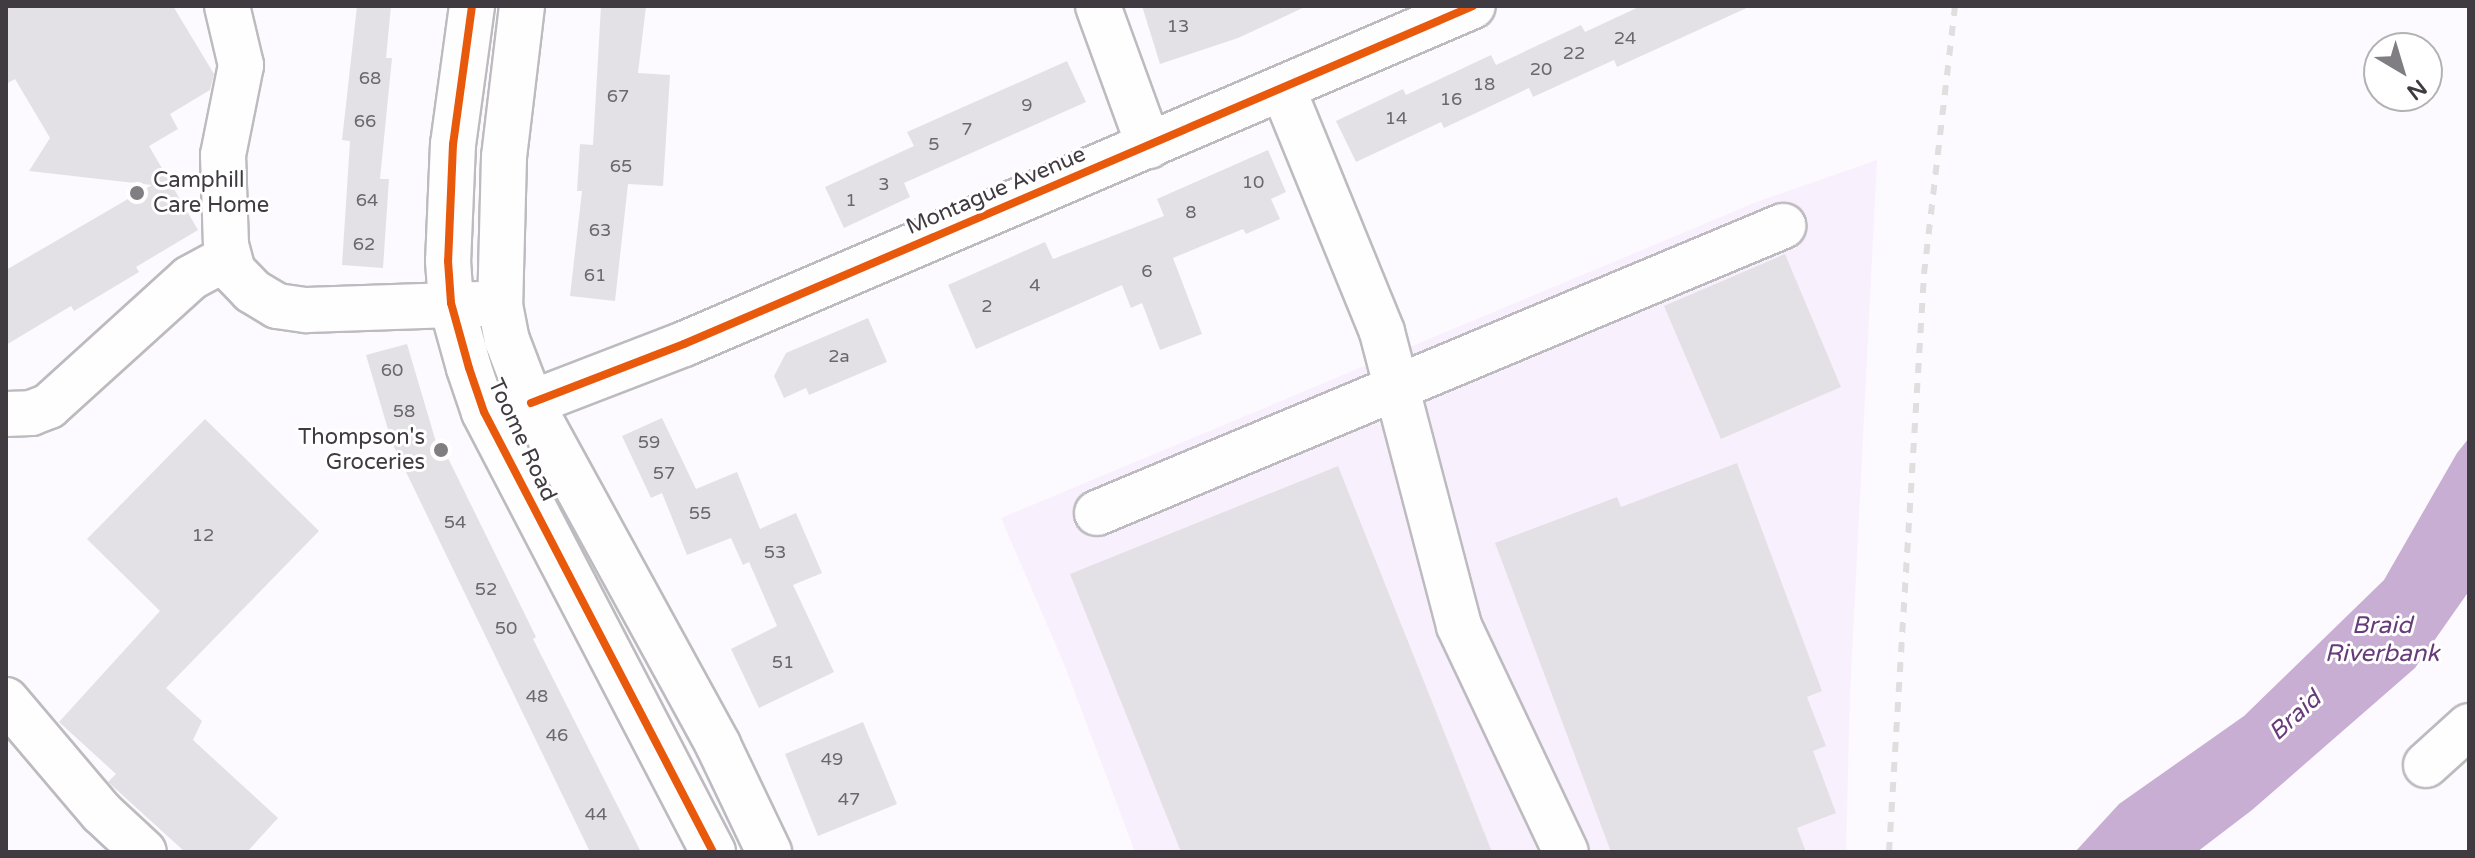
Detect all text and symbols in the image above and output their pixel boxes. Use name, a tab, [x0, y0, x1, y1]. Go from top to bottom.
house number: 13	[1167, 15, 1189, 37]
house number: 24	[1614, 27, 1636, 49]
north arrow	[2363, 32, 2443, 112]
house number: 22	[1563, 42, 1585, 64]
house number: 20	[1530, 58, 1552, 80]
house number: 68	[359, 67, 381, 89]
house number: 18	[1473, 73, 1495, 95]
text: N	[2402, 74, 2432, 105]
house number: 67	[607, 85, 629, 107]
house number: 16	[1440, 88, 1462, 110]
house number: 9	[1021, 94, 1033, 116]
house number: 14	[1385, 107, 1407, 129]
house number: 66	[354, 110, 376, 132]
house number: 7	[961, 118, 973, 140]
house number: 5	[928, 133, 940, 155]
street label: Montague Avenue	[902, 141, 1090, 241]
house number: 65	[610, 155, 632, 177]
place label: Camphill Care Home	[153, 167, 269, 218]
house number: 10	[1242, 171, 1264, 193]
house number: 3	[878, 173, 890, 195]
marker: Camphill Care Home	[128, 184, 146, 202]
house number: 64	[356, 189, 378, 211]
house number: 1	[845, 189, 857, 211]
house number: 8	[1185, 201, 1197, 223]
house number: 63	[589, 219, 611, 241]
house number: 62	[353, 233, 375, 255]
house number: 6	[1141, 260, 1153, 282]
house number: 61	[584, 264, 606, 286]
house number: 4	[1029, 274, 1041, 296]
house number: 2	[981, 295, 993, 317]
house number: 2a	[828, 345, 850, 367]
house number: 60	[381, 359, 403, 381]
street label: Toome Road	[482, 374, 562, 506]
house number: 58	[393, 400, 415, 422]
place label: Thompson's Groceries	[298, 424, 425, 476]
house number: 59	[638, 431, 660, 453]
marker: Thompson's Groceries	[432, 441, 450, 459]
house number: 57	[653, 462, 675, 484]
house number: 55	[689, 502, 711, 524]
house number: 54	[444, 511, 466, 533]
house number: 12	[192, 524, 214, 546]
house number: 53	[764, 541, 786, 563]
house number: 52	[475, 578, 497, 600]
water label: Braid Riverbank	[2325, 612, 2439, 668]
house number: 50	[495, 617, 517, 639]
house number: 51	[772, 651, 794, 673]
house number: 48	[526, 685, 548, 707]
water label: Braid	[2263, 685, 2327, 747]
house number: 46	[546, 724, 568, 746]
house number: 49	[821, 748, 843, 770]
house number: 47	[838, 788, 860, 810]
house number: 44	[585, 803, 607, 825]

